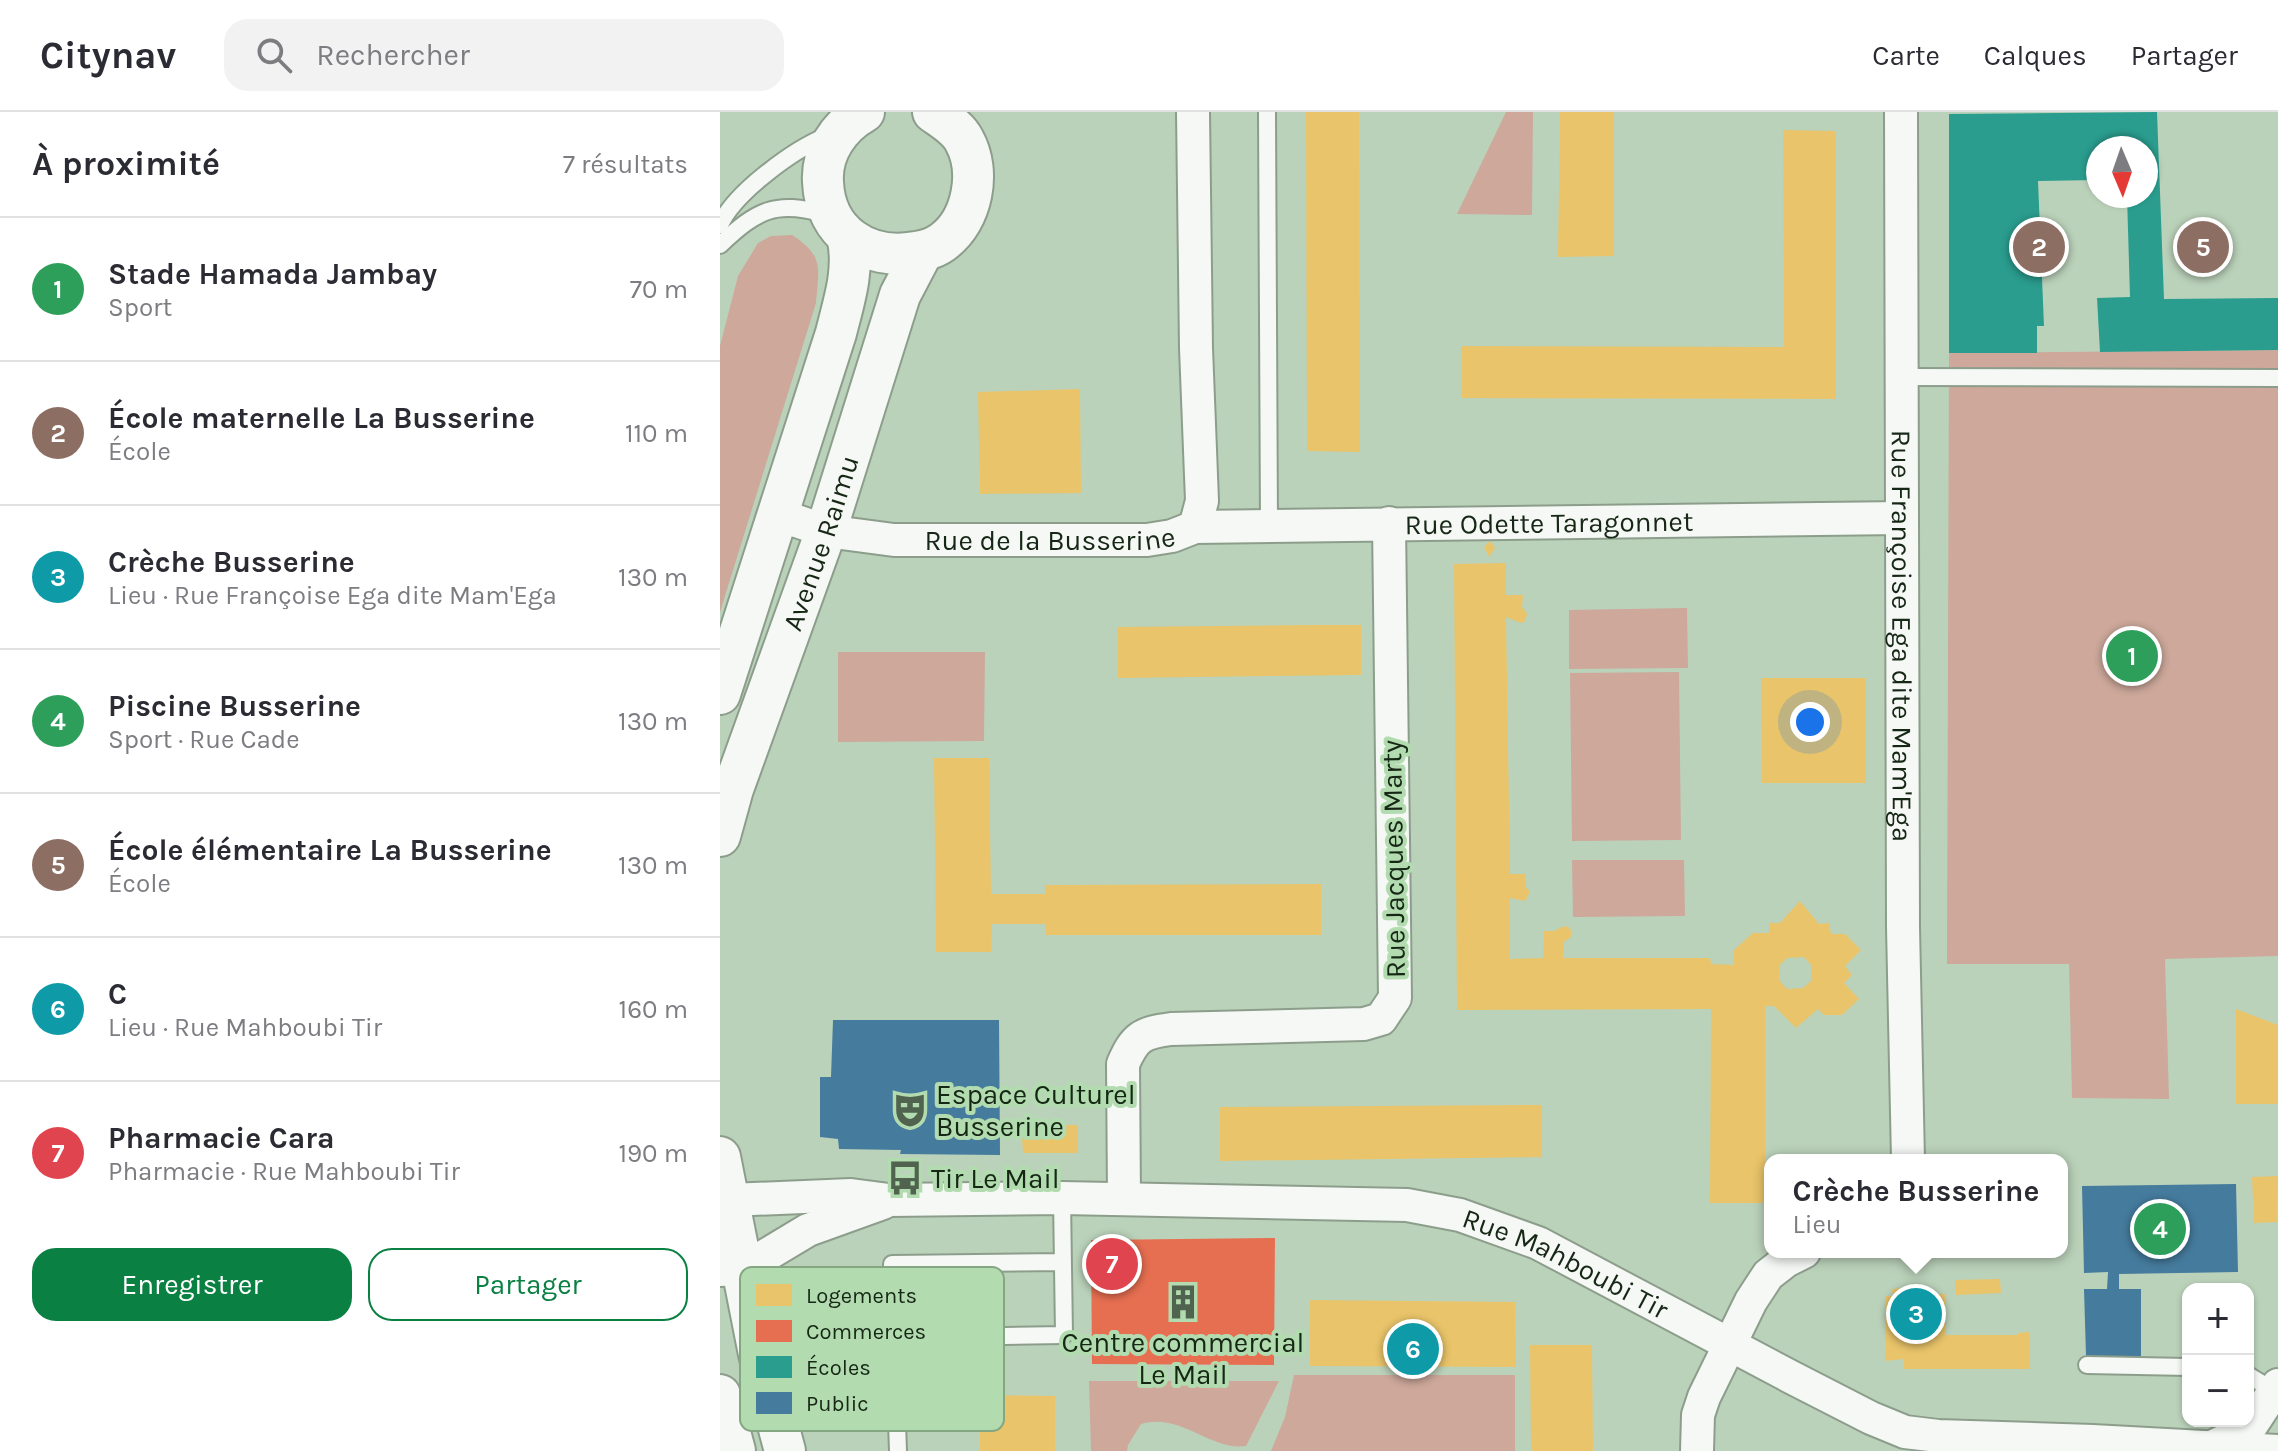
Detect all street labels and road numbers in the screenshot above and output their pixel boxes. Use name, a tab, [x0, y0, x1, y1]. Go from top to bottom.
street label: Rue Françoise Ega dite Mam'Ega	[1885, 430, 1919, 842]
street label: Avenue Raimu	[776, 451, 866, 635]
street label: Rue Odette Taragonnet	[1404, 505, 1694, 541]
street label: Rue de la Busserine	[924, 520, 1177, 557]
street label: Rue Jacques Marty	[1375, 740, 1412, 978]
street label: Rue Mahboubi Tir	[1458, 1201, 1675, 1326]

